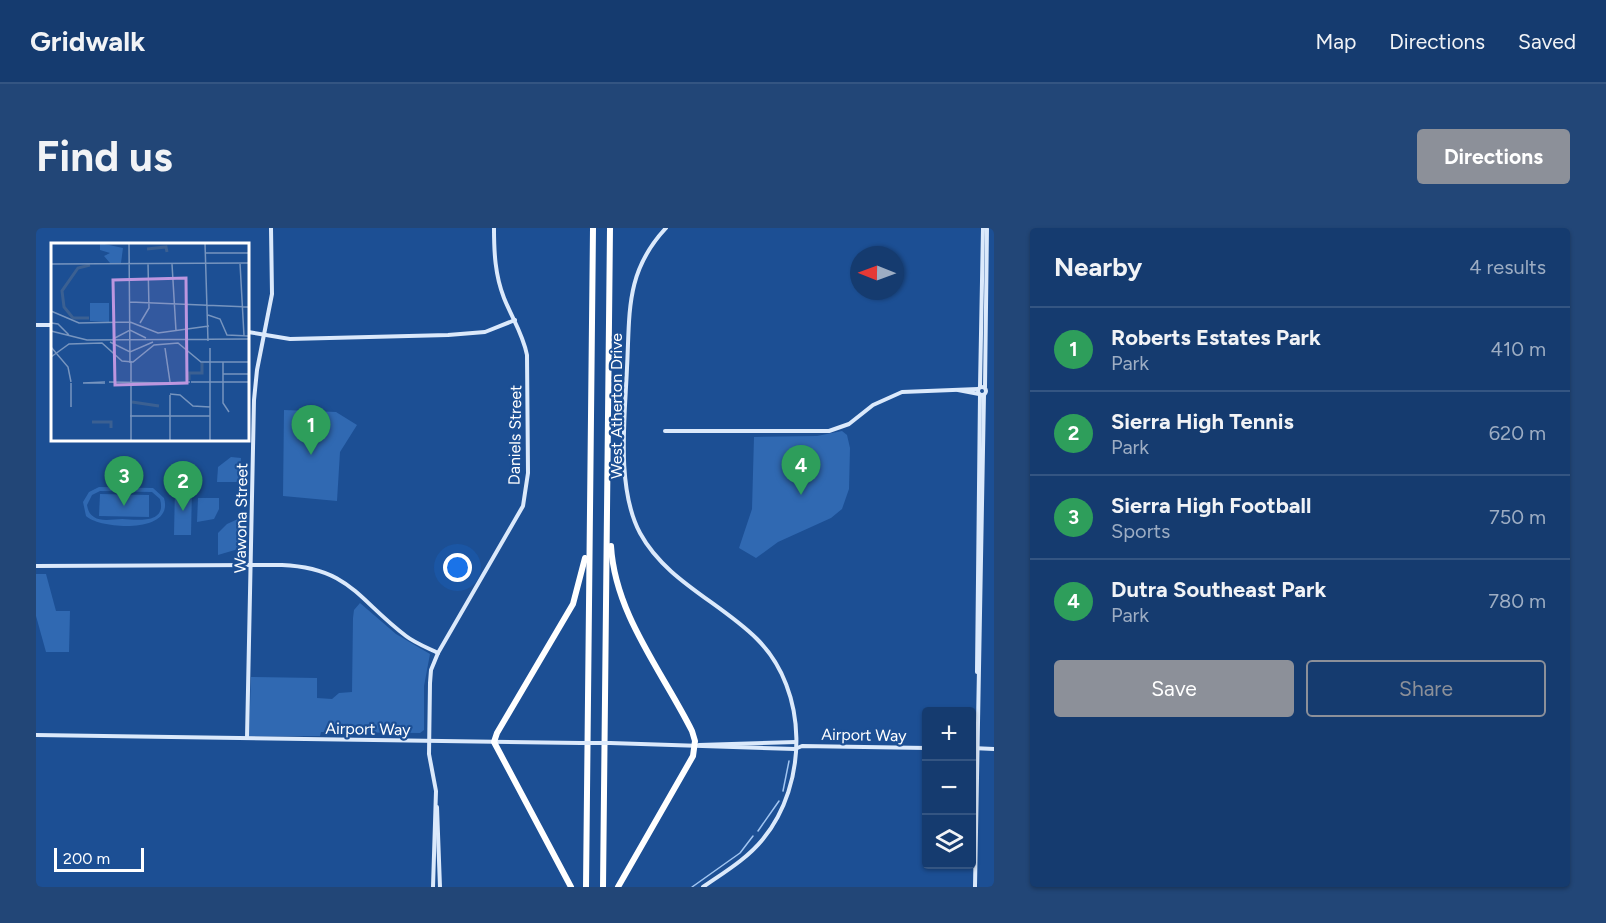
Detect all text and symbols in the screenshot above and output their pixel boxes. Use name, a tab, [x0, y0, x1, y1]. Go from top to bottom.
text: Gridwalk	[30, 24, 145, 58]
text: Map	[1315, 29, 1356, 54]
text: Directions	[1389, 29, 1485, 54]
text: Saved	[1518, 29, 1576, 54]
button: Directions	[1417, 129, 1570, 184]
text: Find us	[36, 131, 173, 182]
inset map	[51, 243, 249, 441]
north arrow	[850, 246, 904, 300]
text: Nearby	[1054, 251, 1142, 283]
text: 4 results	[1469, 255, 1546, 279]
text: Roberts Estates Park	[1111, 324, 1321, 351]
street label: West Atherton Drive	[607, 333, 626, 479]
text: 1	[1069, 337, 1078, 361]
text: 410 m	[1491, 337, 1546, 361]
text: Park	[1111, 351, 1149, 375]
street label: Daniels Street	[505, 385, 525, 485]
pin: 1	[292, 406, 330, 455]
text: Sierra High Tennis	[1111, 408, 1294, 435]
text: 2	[1068, 421, 1079, 445]
text: 620 m	[1489, 421, 1546, 445]
text: Park	[1111, 435, 1149, 459]
pin: 4	[782, 446, 820, 495]
pin: 3	[104, 456, 143, 506]
pin: 2	[164, 462, 202, 511]
street label: Wawona Street	[231, 463, 251, 573]
text: Sierra High Football	[1111, 492, 1311, 519]
text: 3	[1068, 505, 1079, 529]
text: 750 m	[1489, 505, 1546, 529]
text: Sports	[1111, 519, 1170, 543]
your location	[443, 553, 472, 582]
text: Dutra Southeast Park	[1111, 576, 1326, 603]
text: 4	[1067, 589, 1080, 613]
text: 780 m	[1488, 589, 1546, 613]
text: Park	[1111, 603, 1149, 627]
button: Save	[1054, 660, 1294, 717]
button: Share	[1306, 660, 1546, 717]
map controls	[922, 707, 976, 869]
button: +	[922, 707, 976, 761]
street label: Airport Way	[325, 719, 411, 739]
street label: Airport Way	[821, 725, 907, 745]
button: −	[922, 761, 976, 815]
button: layers	[922, 815, 976, 869]
scale bar	[54, 845, 144, 872]
text: 200 m	[63, 849, 110, 868]

